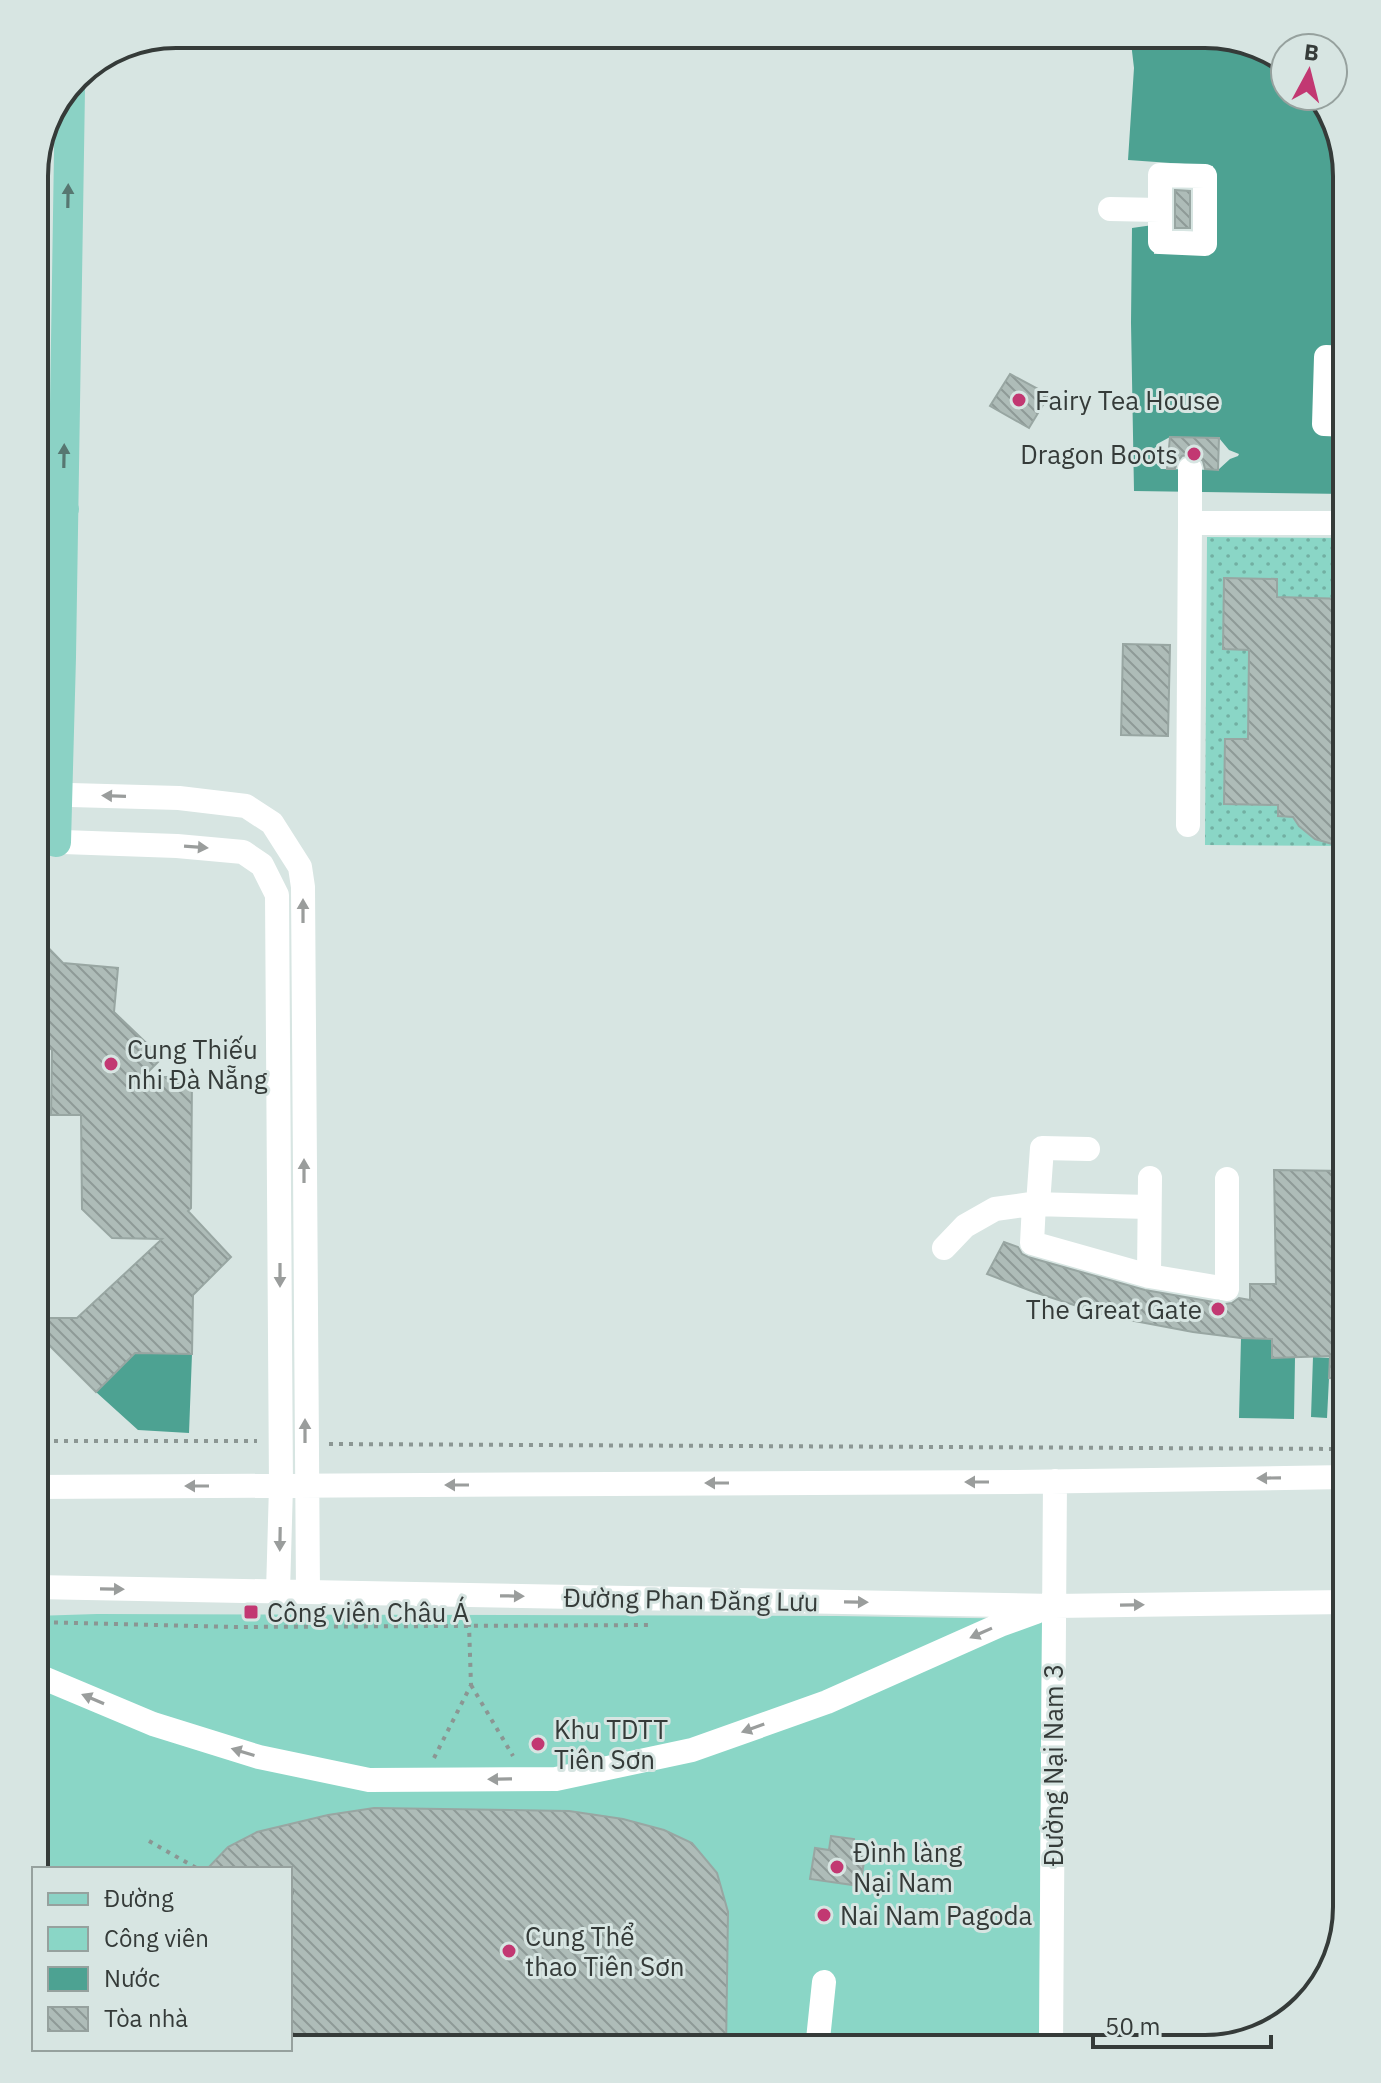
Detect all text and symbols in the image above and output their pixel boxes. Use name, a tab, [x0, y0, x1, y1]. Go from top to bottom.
north arrow	[1269, 32, 1349, 112]
text: B	[1302, 36, 1321, 67]
one-way arrow	[62, 183, 74, 208]
place label: Fairy Tea House	[1035, 383, 1220, 417]
marker: Fairy Tea House	[1010, 391, 1028, 409]
place label: Dragon Boots	[1020, 437, 1178, 471]
one-way arrow	[58, 443, 71, 468]
marker: Dragon Boots	[1185, 445, 1203, 463]
one-way arrow	[101, 790, 126, 803]
one-way arrow	[184, 841, 209, 854]
one-way arrow	[297, 898, 309, 923]
place label: Cung Thiếu nhi Đà Nẵng	[127, 1032, 268, 1096]
marker: Cung Thiếu nhi Đà Nẵng	[102, 1055, 120, 1073]
one-way arrow	[298, 1158, 310, 1183]
one-way arrow	[274, 1263, 286, 1288]
place label: The Great Gate	[1026, 1292, 1202, 1326]
marker: The Great Gate	[1209, 1300, 1227, 1318]
one-way arrow	[299, 1418, 311, 1443]
one-way arrow	[1256, 1472, 1281, 1485]
one-way arrow	[964, 1476, 989, 1488]
one-way arrow	[704, 1477, 729, 1490]
one-way arrow	[444, 1479, 469, 1491]
one-way arrow	[184, 1480, 209, 1492]
one-way arrow	[273, 1527, 286, 1552]
street label: Đường Phan Đăng Lưu	[563, 1580, 819, 1618]
one-way arrow	[100, 1582, 125, 1595]
one-way arrow	[500, 1590, 525, 1602]
place label: Công viên Châu Á	[267, 1595, 470, 1629]
one-way arrow	[844, 1596, 869, 1609]
one-way arrow	[1120, 1599, 1145, 1611]
marker: Công viên Châu Á	[242, 1603, 260, 1621]
one-way arrow	[969, 1626, 992, 1640]
street label: Đường Nại Nam 3	[1036, 1663, 1070, 1867]
one-way arrow	[82, 1693, 105, 1706]
place label: Khu TDTT Tiên Sơn	[554, 1712, 668, 1776]
one-way arrow	[741, 1723, 765, 1735]
marker: Khu TDTT Tiên Sơn	[529, 1735, 547, 1753]
one-way arrow	[231, 1745, 255, 1758]
one-way arrow	[487, 1773, 512, 1785]
place label: Đình làng Nại Nam	[853, 1835, 962, 1899]
marker: Đình làng Nại Nam	[828, 1858, 846, 1876]
legend	[32, 1867, 292, 2051]
text: Đường	[104, 1882, 174, 1914]
place label: Nai Nam Pagoda	[840, 1898, 1033, 1932]
marker: Nai Nam Pagoda	[815, 1906, 833, 1924]
place label: Cung Thể thao Tiên Sơn	[525, 1919, 684, 1983]
text: Công viên	[104, 1922, 209, 1954]
marker: Cung Thể thao Tiên Sơn	[500, 1942, 518, 1960]
text: Nước	[104, 1962, 160, 1994]
scale bar	[1093, 1999, 1271, 2049]
text: Tòa nhà	[104, 2002, 188, 2034]
text: 50 m	[1105, 2010, 1160, 2042]

